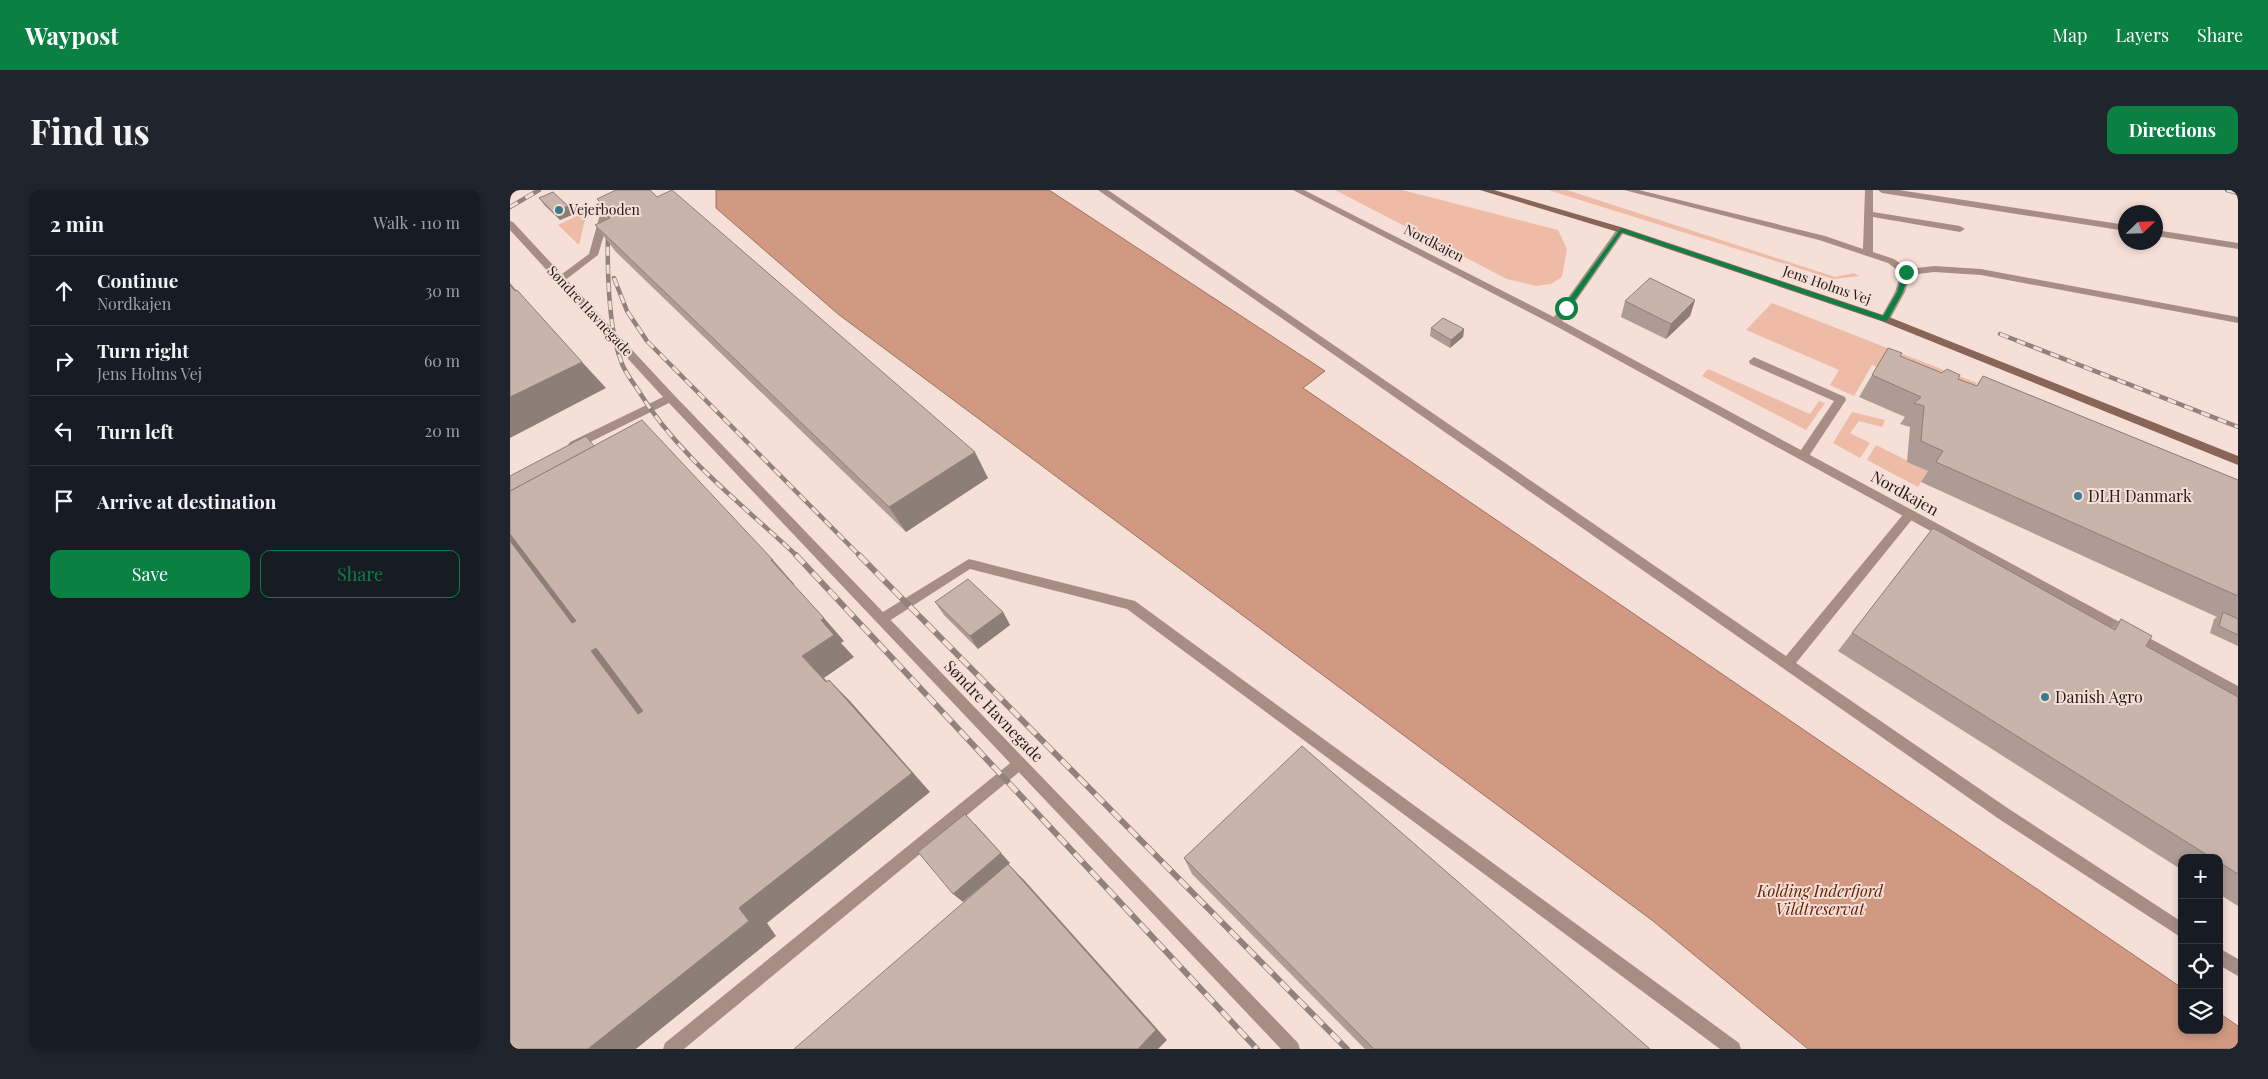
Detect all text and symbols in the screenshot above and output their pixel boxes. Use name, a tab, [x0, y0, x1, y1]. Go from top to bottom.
text: Waypost	[25, 19, 119, 51]
text: Map	[2052, 23, 2087, 47]
text: Layers	[2115, 23, 2169, 47]
text: Share	[2197, 23, 2243, 47]
button: Directions	[2107, 106, 2238, 154]
text: Find us	[30, 107, 150, 154]
place label: Vejerboden	[568, 200, 641, 219]
marker: Vejerboden	[553, 204, 565, 216]
north arrow	[2118, 205, 2163, 250]
text: 2 min	[50, 209, 104, 237]
text: Walk · 110 m	[373, 212, 460, 233]
street label: Nordkajen	[1401, 219, 1468, 266]
street label: Jens Holms Vej	[1780, 260, 1874, 308]
street label: Søndre Havnegade	[543, 261, 637, 360]
route end	[1895, 261, 1918, 284]
text: Continue	[97, 267, 178, 293]
icon: ahead	[50, 277, 78, 305]
text: 30 m	[425, 280, 460, 301]
text: Nordkajen	[97, 293, 171, 314]
route start	[1555, 297, 1578, 320]
text: Turn right	[97, 337, 189, 363]
icon: right	[50, 347, 78, 375]
text: 60 m	[424, 350, 460, 371]
text: Jens Holms Vej	[97, 363, 202, 384]
icon: left	[50, 417, 78, 445]
text: Turn left	[97, 418, 174, 444]
text: 20 m	[425, 420, 460, 441]
street label: Nordkajen	[1868, 465, 1943, 520]
place label: DLH Danmark	[2088, 485, 2192, 506]
icon: arrive	[50, 487, 78, 515]
text: Arrive at destination	[97, 488, 277, 514]
marker: DLH Danmark	[2072, 490, 2084, 502]
button: Save	[50, 550, 250, 598]
button: Share	[260, 550, 460, 598]
street label: Søndre Havnegade	[940, 655, 1049, 766]
place label: Danish Agro	[2055, 686, 2143, 707]
marker: Danish Agro	[2039, 691, 2051, 703]
map controls	[2178, 854, 2223, 1034]
button: +	[2178, 854, 2223, 899]
park label: Kolding Inderfjord Vildtreservat	[1756, 880, 1884, 919]
button: −	[2178, 899, 2223, 944]
button: locate	[2178, 944, 2223, 989]
button: layers	[2178, 989, 2223, 1034]

